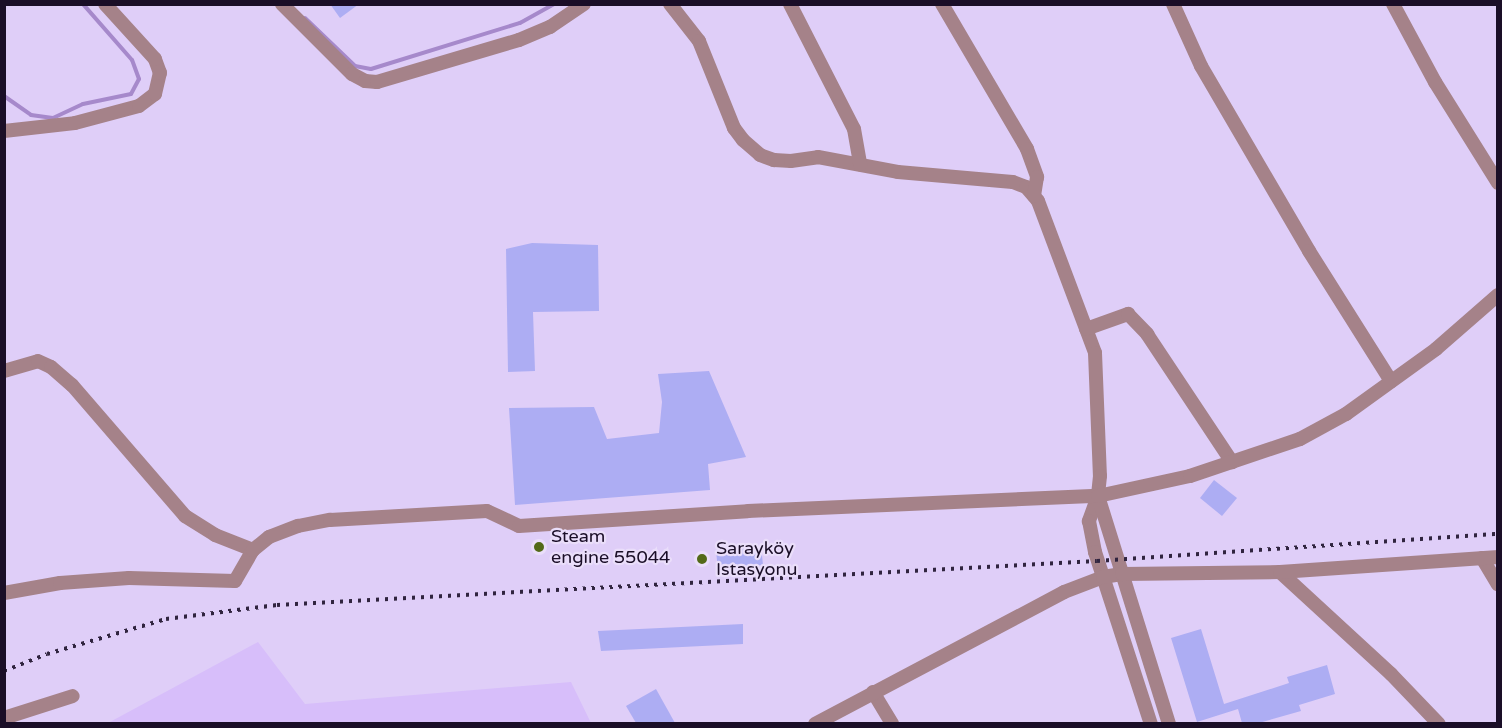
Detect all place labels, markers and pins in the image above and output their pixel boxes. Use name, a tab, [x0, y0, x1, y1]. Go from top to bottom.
place label: Steam engine 55044	[551, 526, 670, 568]
place label: Sarayköy Istasyonu	[716, 538, 797, 580]
marker: Steam engine 55044	[532, 540, 546, 554]
marker: Sarayköy Istasyonu	[693, 550, 711, 568]

